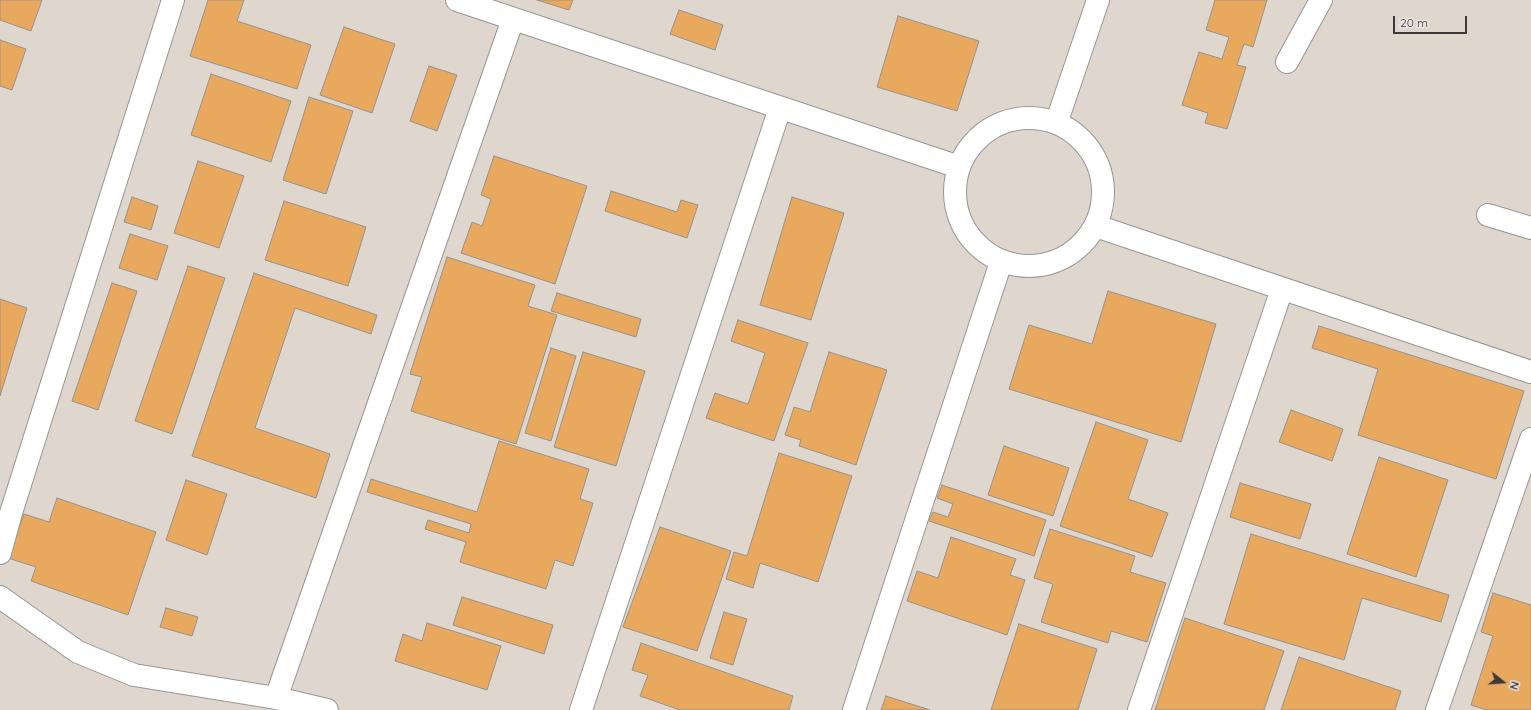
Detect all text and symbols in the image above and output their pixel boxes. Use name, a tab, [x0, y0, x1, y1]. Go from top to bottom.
scale bar	[1395, 8, 1469, 34]
text: 20 m	[1400, 15, 1428, 30]
north arrow	[1483, 662, 1523, 702]
text: N	[1507, 680, 1522, 691]

